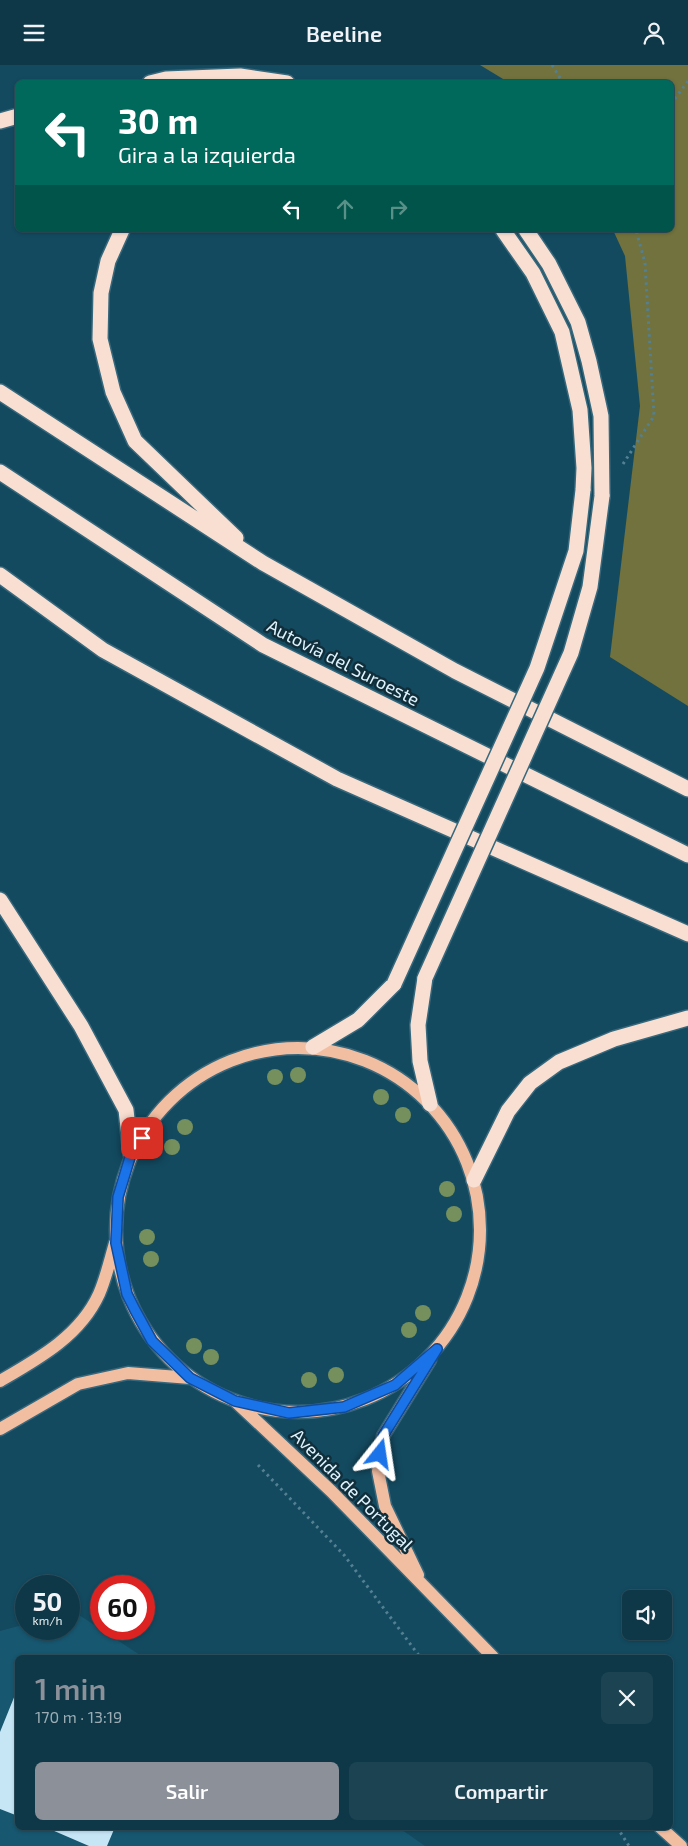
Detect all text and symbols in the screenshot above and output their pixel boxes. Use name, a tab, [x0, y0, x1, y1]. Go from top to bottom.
icon: menu	[20, 19, 48, 47]
icon: person	[640, 19, 668, 47]
text: Beeline	[306, 20, 382, 46]
text: 30 m	[118, 99, 198, 141]
icon: left	[35, 100, 100, 165]
text: Gira a la izquierda	[118, 141, 296, 167]
icon: left	[278, 195, 306, 223]
icon: ahead	[331, 195, 359, 223]
icon: right	[384, 195, 412, 223]
street label: Autovía del Suroeste	[264, 614, 423, 710]
pin	[121, 1117, 163, 1159]
icon: arrive	[128, 1124, 156, 1152]
street label: Avenida de Portugal	[287, 1424, 419, 1555]
position arrow	[353, 1427, 405, 1479]
speed limit sign: 60	[90, 1575, 155, 1640]
text: 50	[33, 1586, 62, 1616]
map controls	[622, 1590, 672, 1640]
button: sound	[622, 1590, 672, 1640]
text: km/h	[33, 1613, 62, 1627]
text: 1 min	[35, 1670, 106, 1706]
button: close	[601, 1672, 653, 1724]
text: 170 m · 13:19	[35, 1707, 122, 1726]
button: Salir	[35, 1762, 339, 1820]
button: Compartir	[349, 1762, 653, 1820]

